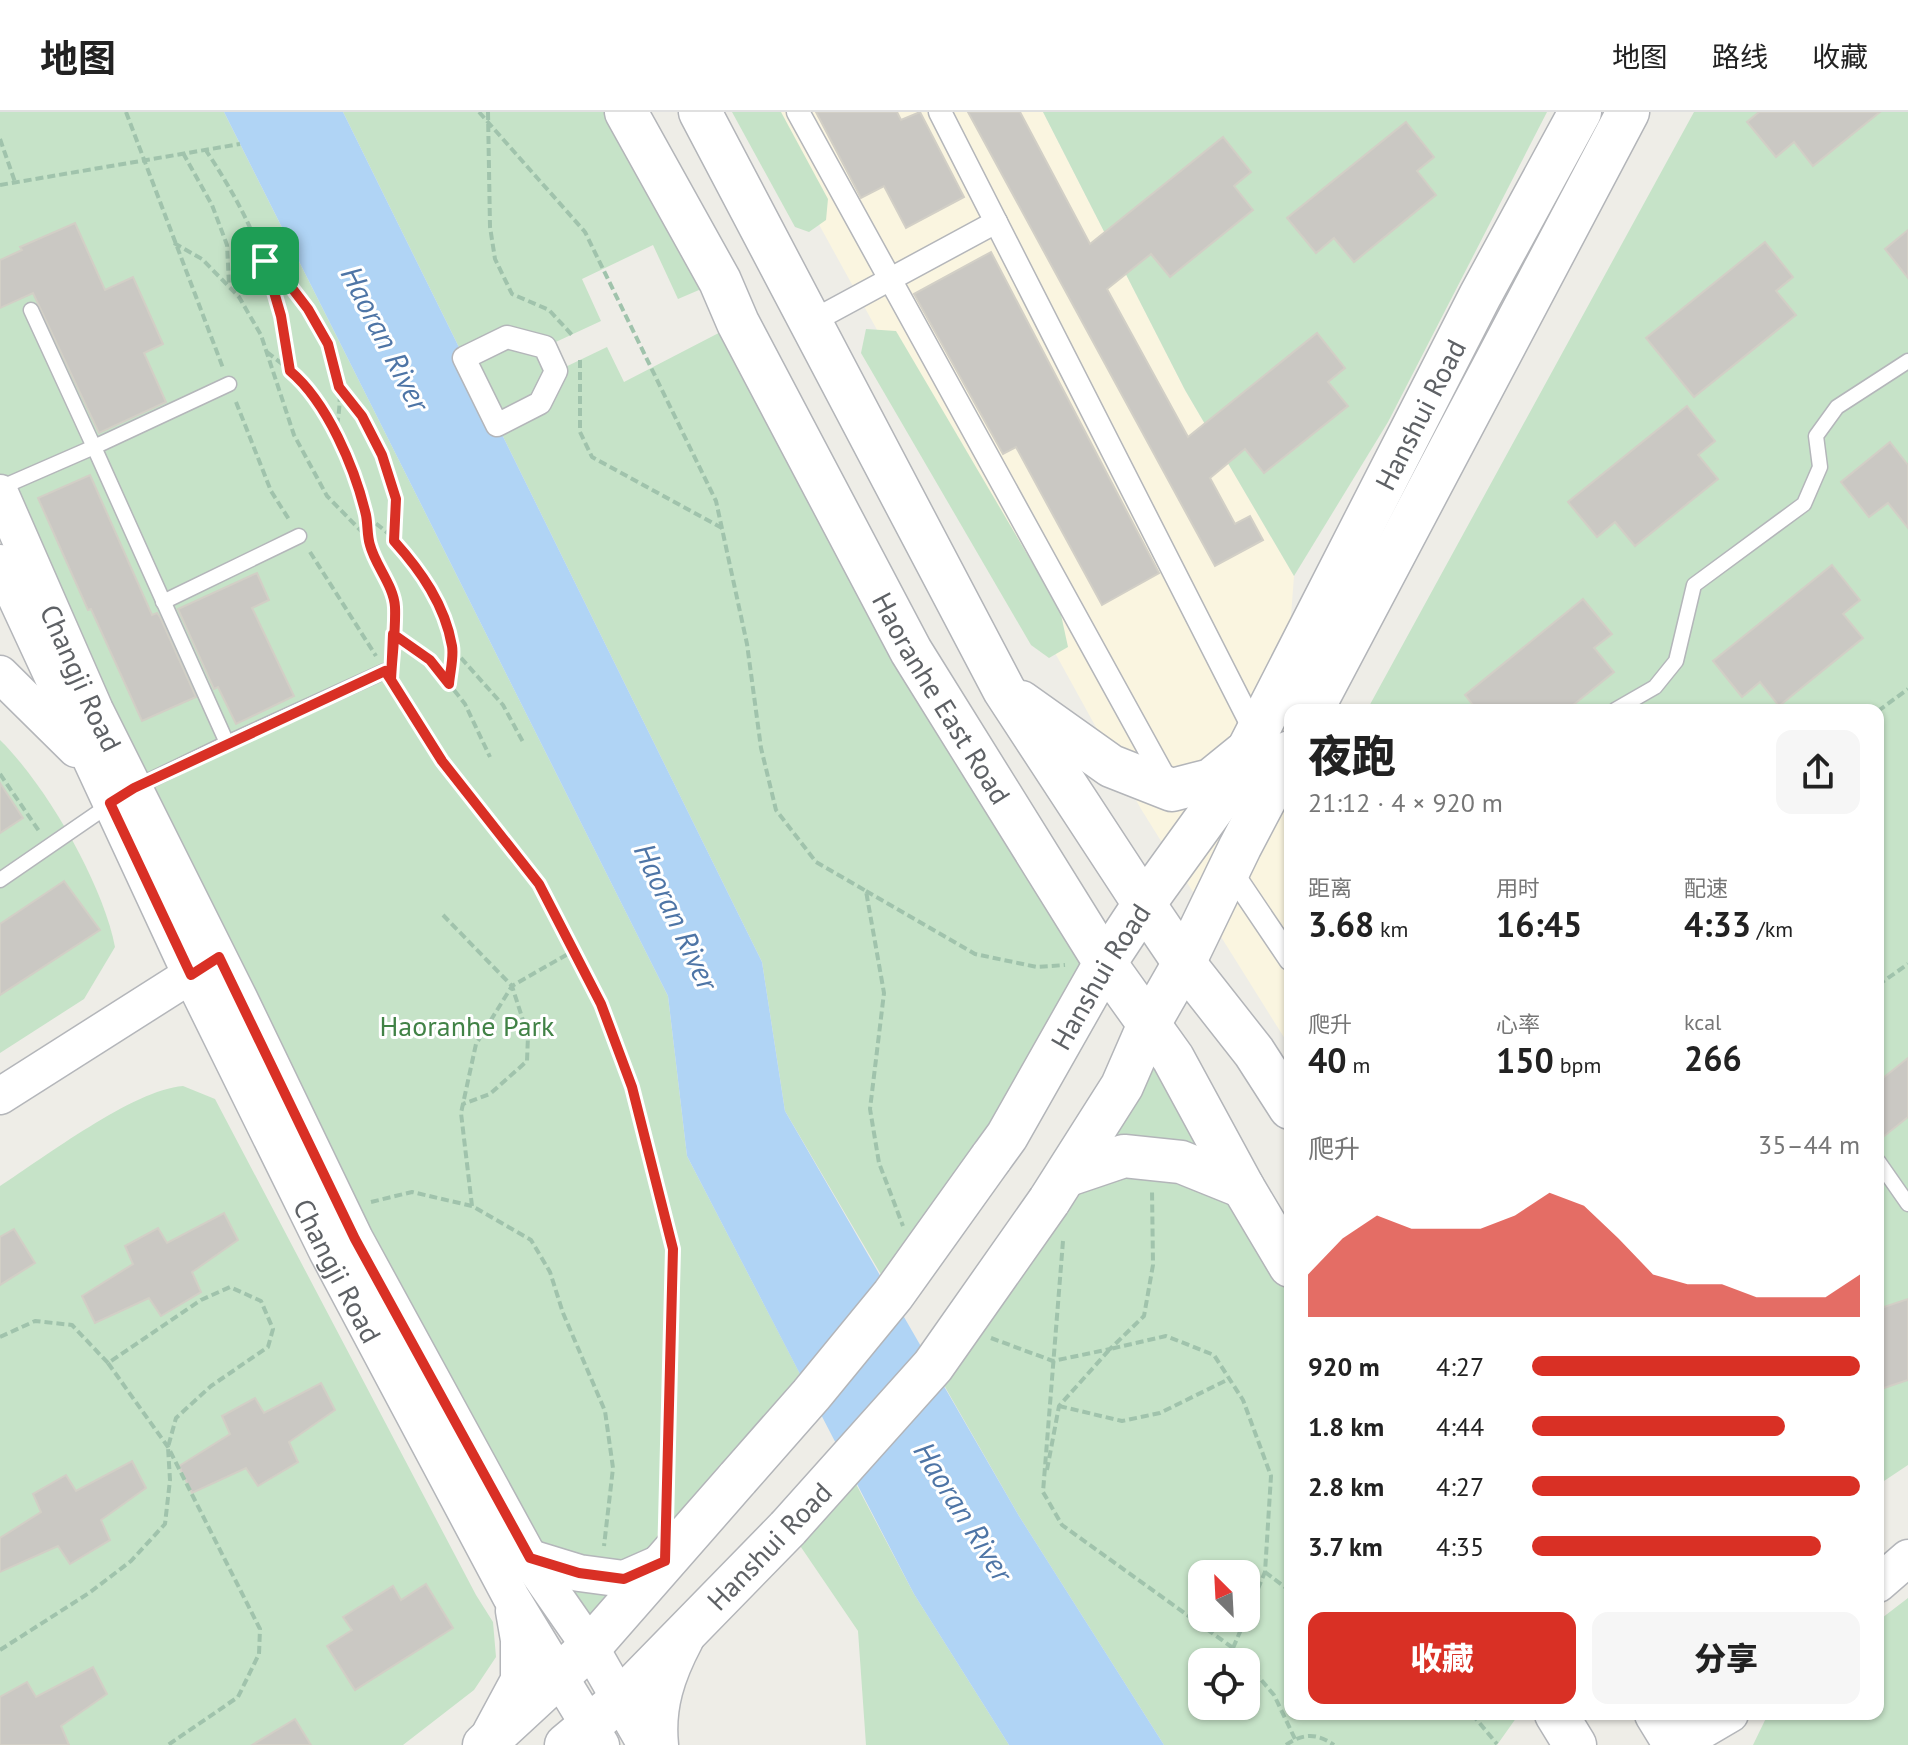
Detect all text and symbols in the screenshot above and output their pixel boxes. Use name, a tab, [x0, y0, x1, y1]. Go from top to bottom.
text: 地图	[40, 33, 116, 82]
text: 地图	[1612, 38, 1668, 75]
text: 路线	[1712, 38, 1768, 75]
text: 收藏	[1812, 38, 1868, 75]
pin	[231, 227, 299, 295]
icon: arrive	[243, 239, 287, 283]
water label: Haoran River	[333, 259, 440, 419]
street label: Hanshui Road	[1366, 333, 1473, 496]
street label: Haoranhe East Road	[865, 586, 1020, 811]
street label: Changji Road	[33, 599, 131, 757]
text: 夜跑	[1308, 727, 1396, 784]
button: share	[1776, 730, 1860, 814]
text: 21:12 · 4 × 920 m	[1308, 786, 1503, 819]
water label: Haoran River	[626, 836, 729, 998]
text: 距离	[1308, 874, 1352, 902]
text: 用时	[1496, 874, 1540, 902]
text: 配速	[1684, 874, 1728, 902]
street label: Hanshui Road	[1041, 896, 1158, 1056]
text: 3.68	[1308, 902, 1374, 946]
text: 16:45	[1496, 902, 1582, 946]
text: 4:33	[1684, 902, 1751, 946]
text: km	[1374, 915, 1408, 943]
text: /km	[1751, 915, 1793, 943]
park label: Haoranhe Park	[380, 1007, 555, 1044]
text: kcal	[1684, 1008, 1722, 1036]
text: 爬升	[1308, 1010, 1352, 1038]
text: 心率	[1496, 1010, 1540, 1038]
text: 266	[1684, 1036, 1742, 1080]
text: 40	[1308, 1038, 1347, 1082]
text: 150	[1496, 1038, 1554, 1082]
text: m	[1347, 1051, 1370, 1079]
text: bpm	[1554, 1051, 1601, 1079]
text: 35–44 m	[1758, 1128, 1860, 1161]
text: 爬升	[1308, 1132, 1360, 1165]
street label: Changji Road	[285, 1192, 391, 1349]
text: 920 m	[1308, 1350, 1380, 1383]
text: 4:27	[1436, 1350, 1484, 1383]
text: 1.8 km	[1308, 1410, 1384, 1443]
text: 4:44	[1436, 1410, 1484, 1443]
water label: Haoran River	[906, 1434, 1023, 1590]
text: 2.8 km	[1308, 1470, 1384, 1503]
text: 4:27	[1436, 1470, 1484, 1503]
street label: Hanshui Road	[699, 1474, 839, 1618]
text: 3.7 km	[1308, 1530, 1383, 1563]
text: 4:35	[1436, 1530, 1484, 1563]
north arrow	[1188, 1560, 1260, 1632]
map controls	[1188, 1560, 1260, 1720]
button: 收藏	[1308, 1612, 1576, 1704]
button: 分享	[1592, 1612, 1860, 1704]
button: locate	[1188, 1648, 1260, 1720]

